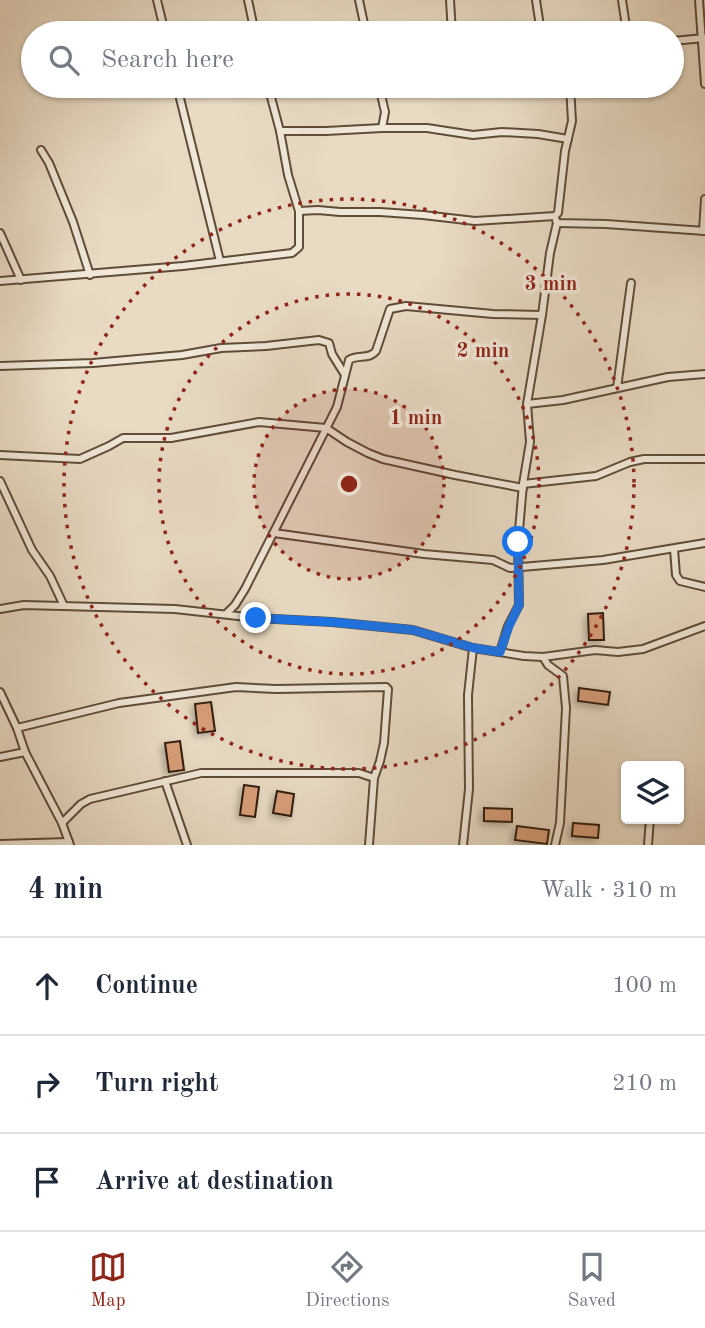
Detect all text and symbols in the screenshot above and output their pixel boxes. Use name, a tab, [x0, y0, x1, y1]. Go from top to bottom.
search box	[21, 21, 684, 98]
icon: search	[45, 41, 83, 79]
text: Search here	[101, 47, 234, 73]
text: 3 min	[525, 274, 577, 295]
text: 2 min	[457, 341, 509, 362]
text: 1 min	[390, 408, 442, 429]
centre of rings	[337, 472, 361, 496]
route start	[502, 526, 533, 557]
route end	[240, 602, 271, 633]
map controls	[621, 761, 684, 824]
button: layers	[621, 761, 684, 824]
text: 4 min	[28, 875, 103, 905]
text: Walk · 310 m	[541, 879, 677, 902]
icon: ahead	[28, 967, 66, 1005]
text: Continue	[95, 973, 198, 999]
text: 100 m	[612, 974, 677, 997]
icon: right	[28, 1065, 66, 1103]
text: Turn right	[95, 1071, 218, 1097]
text: 210 m	[612, 1072, 677, 1095]
icon: arrive	[28, 1163, 66, 1201]
text: Arrive at destination	[95, 1169, 334, 1195]
tab: Map	[89, 1248, 127, 1313]
tab: Directions	[305, 1248, 390, 1313]
tab: Saved	[568, 1248, 616, 1313]

